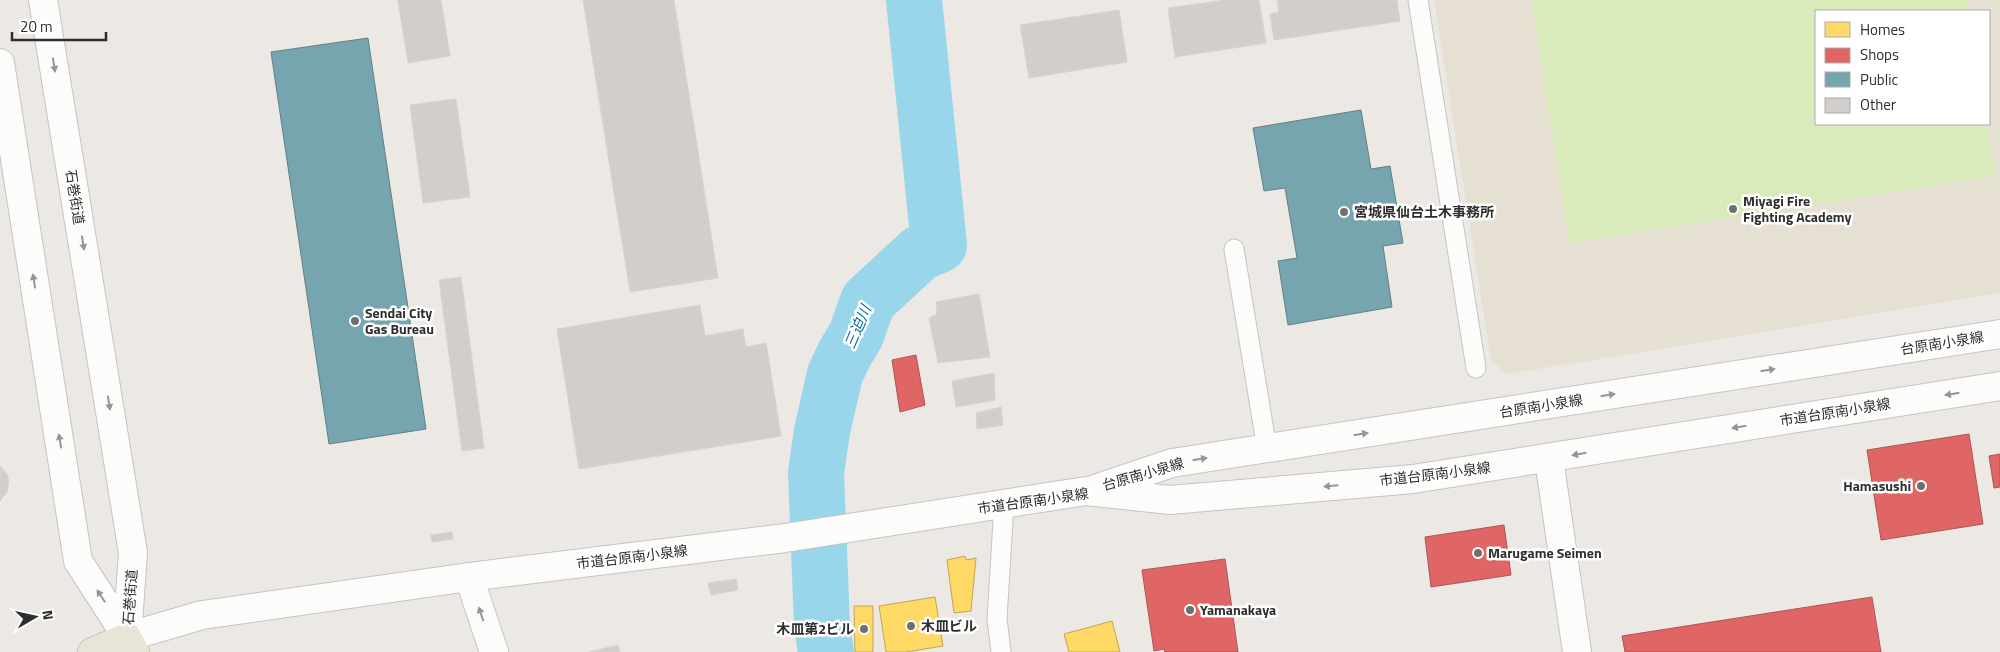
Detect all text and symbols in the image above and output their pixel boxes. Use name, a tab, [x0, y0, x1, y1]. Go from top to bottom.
scale bar	[12, 10, 106, 42]
legend	[1815, 10, 1990, 125]
text: 20 m	[20, 15, 53, 38]
text: Homes	[1860, 18, 1905, 41]
text: Shops	[1860, 43, 1899, 66]
one-way arrow	[50, 58, 58, 74]
text: Public	[1860, 68, 1898, 91]
text: Other	[1860, 93, 1896, 116]
street label: 石巻街道	[61, 168, 90, 226]
place label: Miyagi Fire Fighting Academy	[1743, 190, 1852, 227]
place label: 宮城県仙台土木事務所	[1354, 201, 1494, 222]
marker: Miyagi Fire Fighting Academy	[1727, 203, 1739, 215]
marker: 宮城県仙台土木事務所	[1338, 206, 1350, 218]
one-way arrow	[79, 235, 87, 251]
one-way arrow	[30, 272, 38, 288]
water label: 三迫川	[838, 300, 878, 352]
place label: Sendai City Gas Bureau	[365, 302, 434, 339]
marker: Sendai City Gas Bureau	[349, 315, 361, 327]
street label: 台原南小泉線	[1899, 326, 1985, 359]
one-way arrow	[1761, 366, 1777, 374]
street label: 台原南小泉線	[1498, 389, 1584, 422]
one-way arrow	[1943, 390, 1959, 398]
one-way arrow	[1600, 391, 1616, 399]
street label: 市道台原南小泉線	[1778, 392, 1892, 431]
one-way arrow	[105, 396, 113, 412]
one-way arrow	[1731, 423, 1747, 431]
one-way arrow	[1353, 430, 1369, 438]
one-way arrow	[55, 433, 63, 449]
one-way arrow	[1571, 450, 1587, 458]
street label: 台原南小泉線	[1100, 452, 1186, 495]
one-way arrow	[1192, 455, 1208, 463]
street label: 市道台原南小泉線	[1378, 456, 1492, 491]
place label: Hamasushi	[1843, 475, 1911, 496]
marker: Hamasushi	[1915, 480, 1927, 492]
street label: 市道台原南小泉線	[976, 482, 1090, 519]
one-way arrow	[1323, 482, 1339, 490]
street label: 市道台原南小泉線	[575, 539, 689, 574]
place label: Marugame Seimen	[1488, 542, 1602, 563]
marker: Marugame Seimen	[1472, 547, 1484, 559]
street label: 石巻街道	[117, 568, 142, 626]
one-way arrow	[96, 589, 106, 602]
north arrow	[10, 592, 60, 642]
place label: Yamanakaya	[1200, 599, 1276, 620]
marker: Yamanakaya	[1184, 604, 1196, 616]
one-way arrow	[477, 607, 485, 622]
text: N	[37, 608, 59, 621]
place label: 木皿ビル	[921, 615, 977, 636]
place label: 木皿第2ビル	[776, 618, 854, 639]
marker: 木皿ビル	[905, 620, 917, 632]
marker: 木皿第2ビル	[858, 623, 870, 635]

